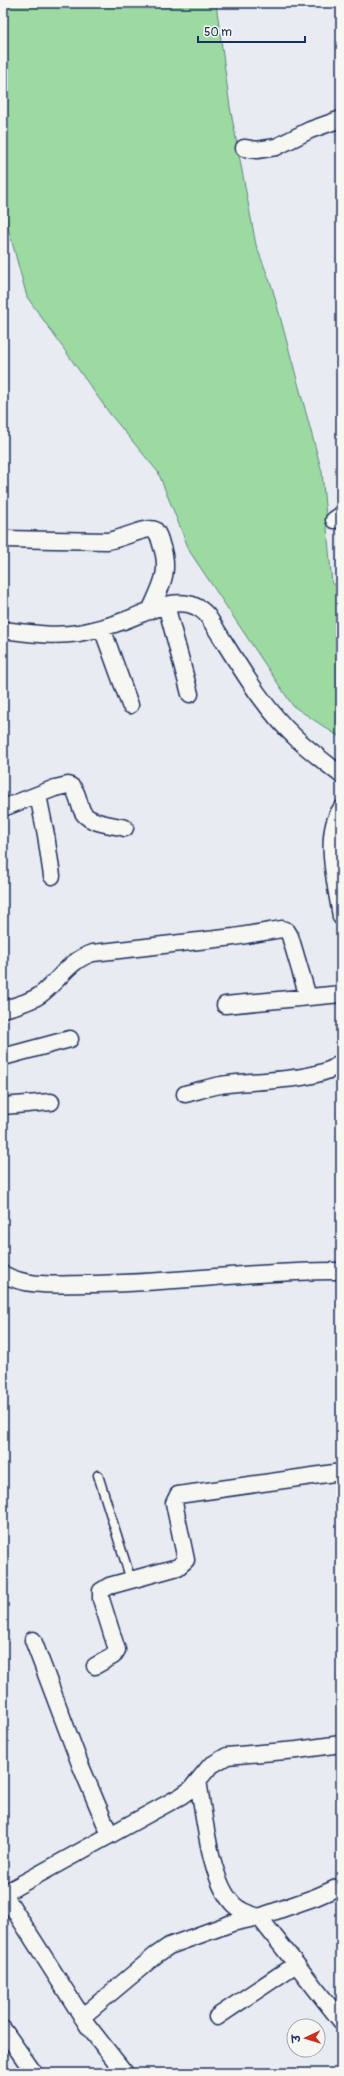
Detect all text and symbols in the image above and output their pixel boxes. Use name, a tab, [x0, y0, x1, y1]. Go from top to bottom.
scale bar	[198, 18, 305, 44]
text: 50 m	[204, 25, 232, 40]
north arrow	[286, 2018, 326, 2058]
text: उ	[290, 2033, 303, 2044]

